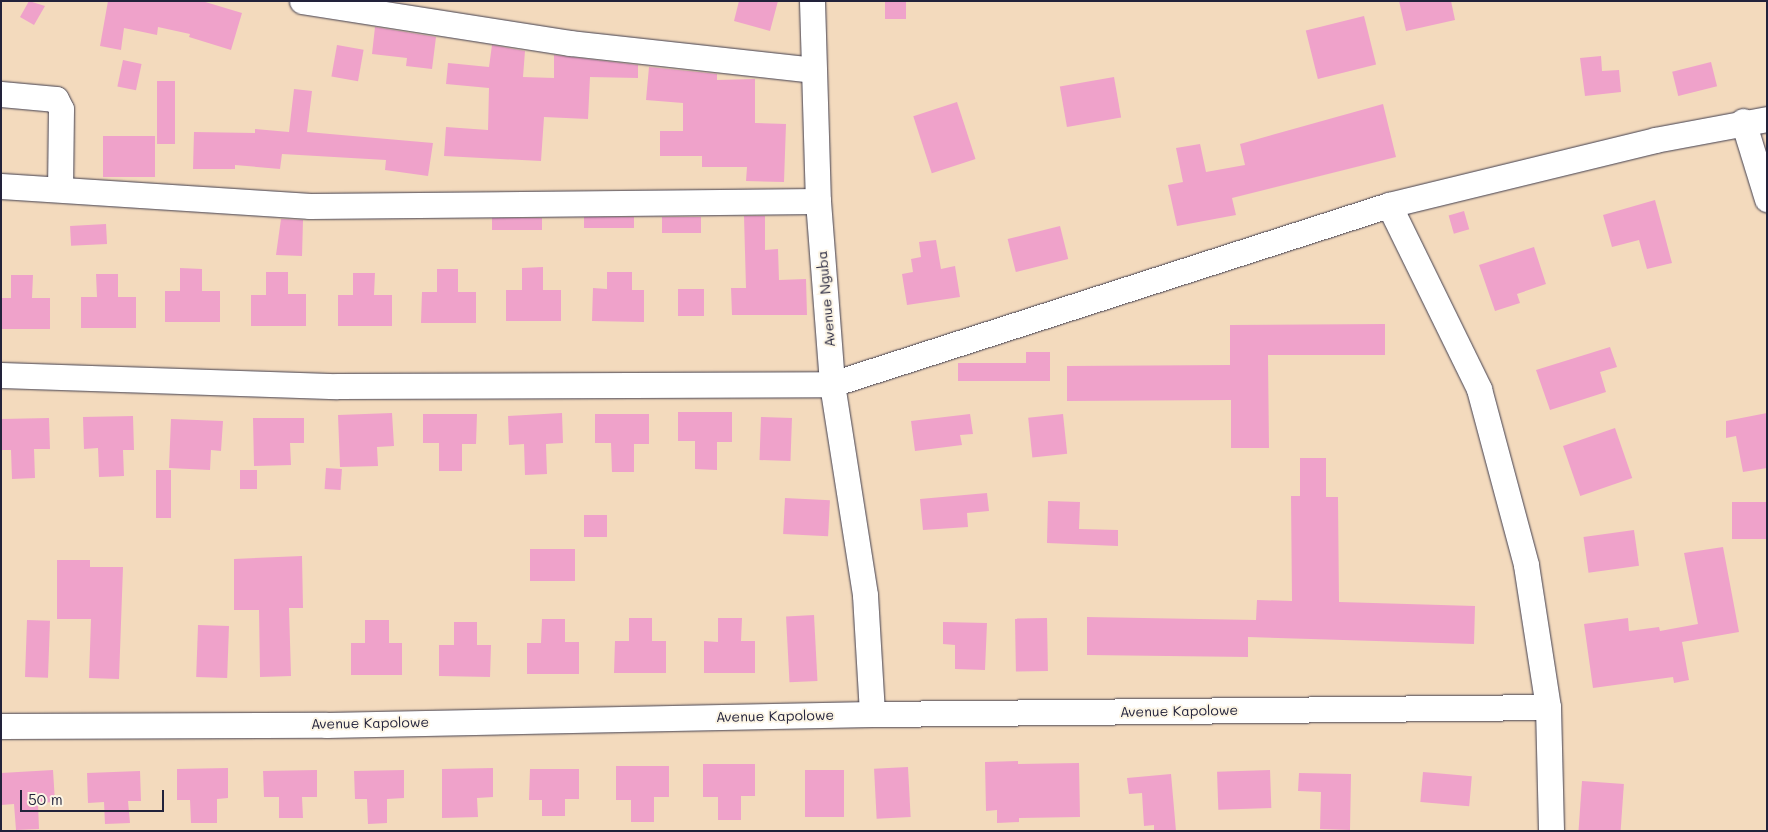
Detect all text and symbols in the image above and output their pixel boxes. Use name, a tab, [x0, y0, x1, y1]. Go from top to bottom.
street label: Avenue Nguba	[813, 250, 839, 348]
street label: Avenue Kapolowe	[1120, 702, 1238, 720]
street label: Avenue Kapolowe	[716, 707, 834, 725]
street label: Avenue Kapolowe	[311, 714, 429, 732]
scale bar	[22, 780, 166, 812]
text: 50 m	[28, 789, 63, 809]

